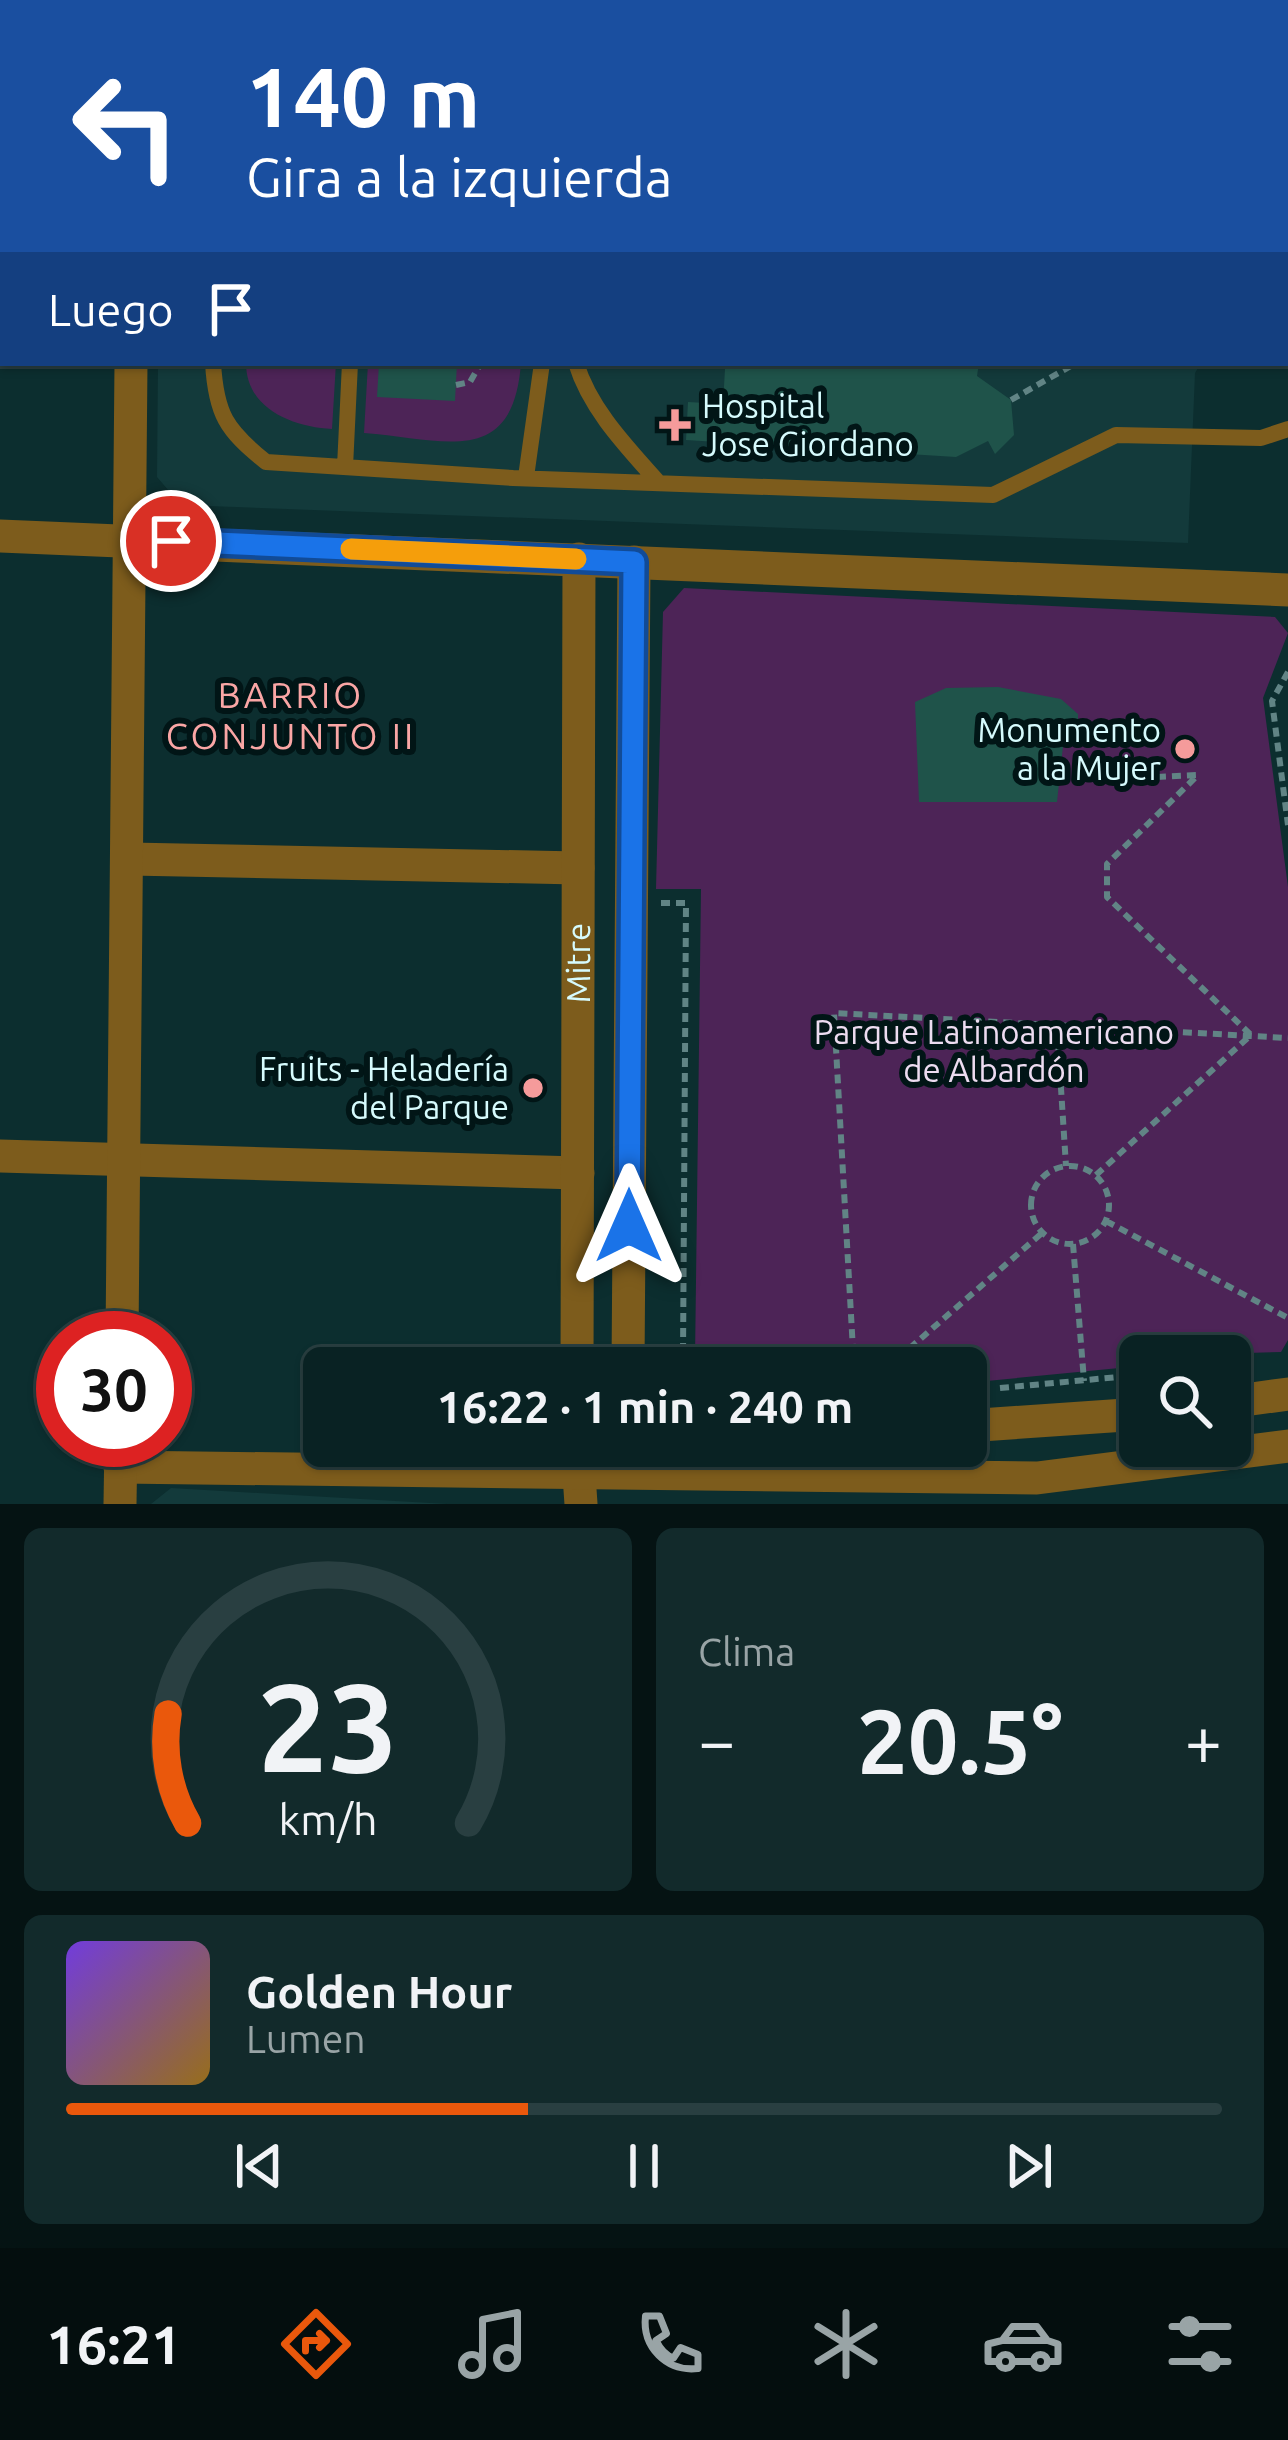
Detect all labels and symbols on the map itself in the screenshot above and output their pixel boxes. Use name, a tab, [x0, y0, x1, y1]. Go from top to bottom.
place label: Hospital Jose Giordano	[702, 387, 914, 462]
marker: Hospital Jose Giordano	[659, 409, 691, 441]
pin	[120, 490, 222, 592]
district label: BARRIO CONJUNTO II	[166, 674, 416, 756]
place label: Monumento a la Mujer	[978, 711, 1161, 786]
marker: Monumento a la Mujer	[1172, 736, 1198, 762]
street label: Mitre	[559, 923, 596, 1003]
park label: Parque Latinoamericano de Albardón	[814, 1013, 1174, 1088]
place label: Fruits - Heladería del Parque	[259, 1050, 509, 1125]
marker: Fruits - Heladería del Parque	[520, 1075, 546, 1101]
position arrow	[566, 1163, 692, 1289]
speed limit sign: 30	[36, 1311, 192, 1467]

